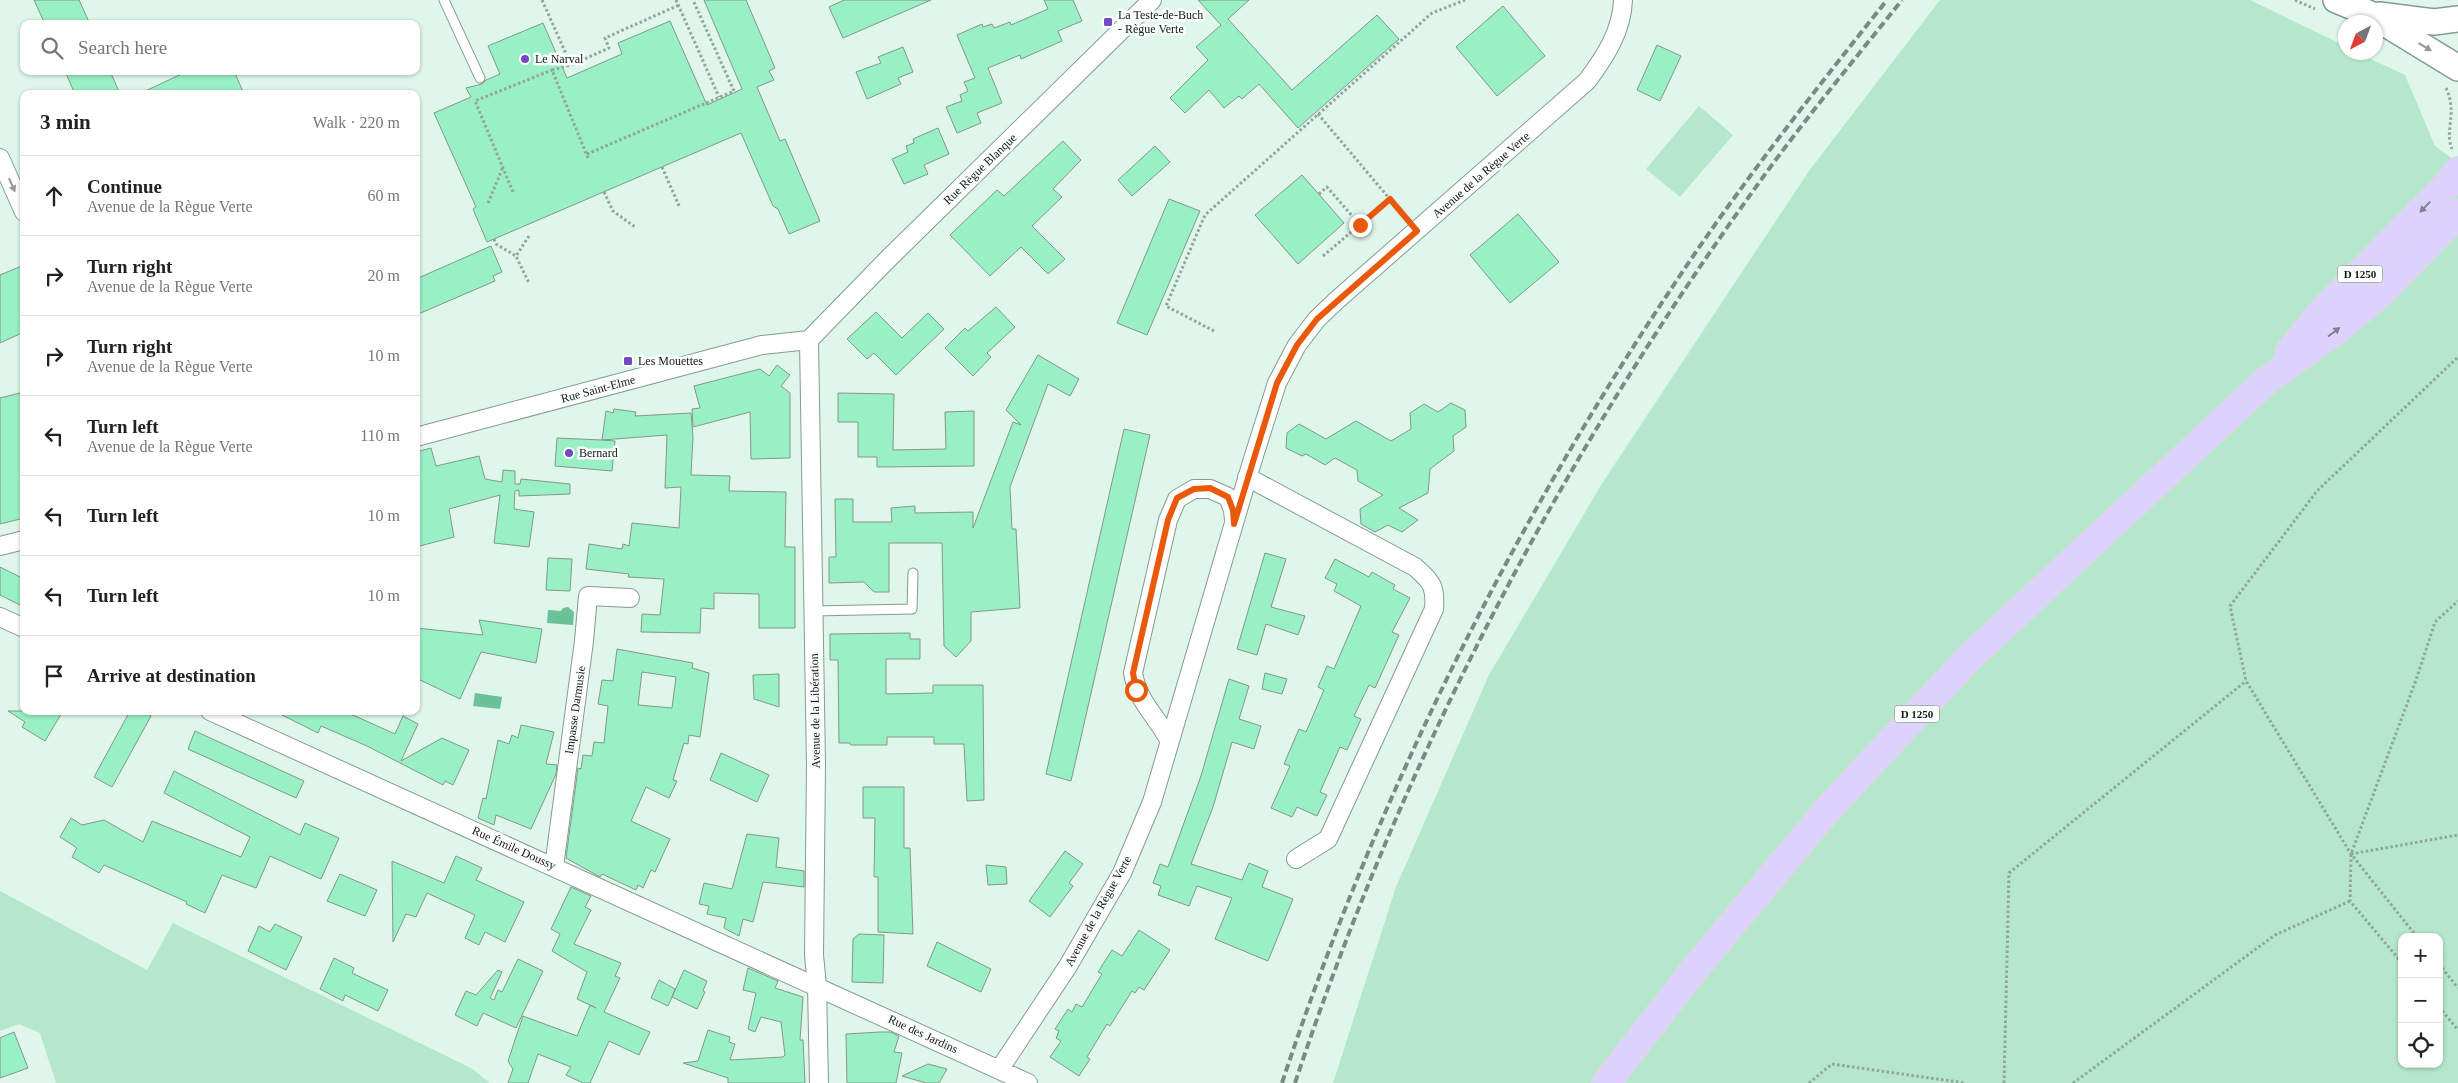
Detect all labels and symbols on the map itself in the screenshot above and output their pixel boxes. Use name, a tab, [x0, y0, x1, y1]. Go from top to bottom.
place label: La Teste-de-Buch - Règue Verte	[1118, 8, 1203, 36]
north arrow	[2338, 15, 2383, 60]
marker: La Teste-de-Buch - Règue Verte	[1102, 16, 1114, 28]
one-way arrow	[2419, 43, 2432, 52]
place label: Le Narval	[535, 52, 584, 66]
marker: Le Narval	[519, 53, 531, 65]
street label: Avenue de la Règue Verte	[1430, 129, 1532, 221]
street label: Rue Règue Blanque	[941, 131, 1019, 207]
one-way arrow	[8, 178, 16, 192]
one-way arrow	[2420, 201, 2432, 213]
route end	[1349, 214, 1372, 237]
road number: D 1250	[2338, 266, 2382, 282]
one-way arrow	[2327, 327, 2341, 337]
place label: Les Mouettes	[638, 354, 703, 368]
marker: Les Mouettes	[622, 355, 634, 367]
street label: Rue Saint-Elme	[559, 372, 637, 406]
place label: Bernard	[579, 446, 618, 460]
marker: Bernard	[563, 447, 575, 459]
street label: Avenue de la Libération	[807, 653, 823, 769]
street label: Impasse Darmusie	[562, 665, 588, 755]
route start	[1125, 679, 1148, 702]
road number: D 1250	[1894, 706, 1940, 722]
street label: Rue Émile Doussy	[470, 823, 558, 873]
street label: Avenue de la Règue Verte	[1062, 853, 1134, 969]
street label: Rue des Jardins	[886, 1012, 960, 1056]

